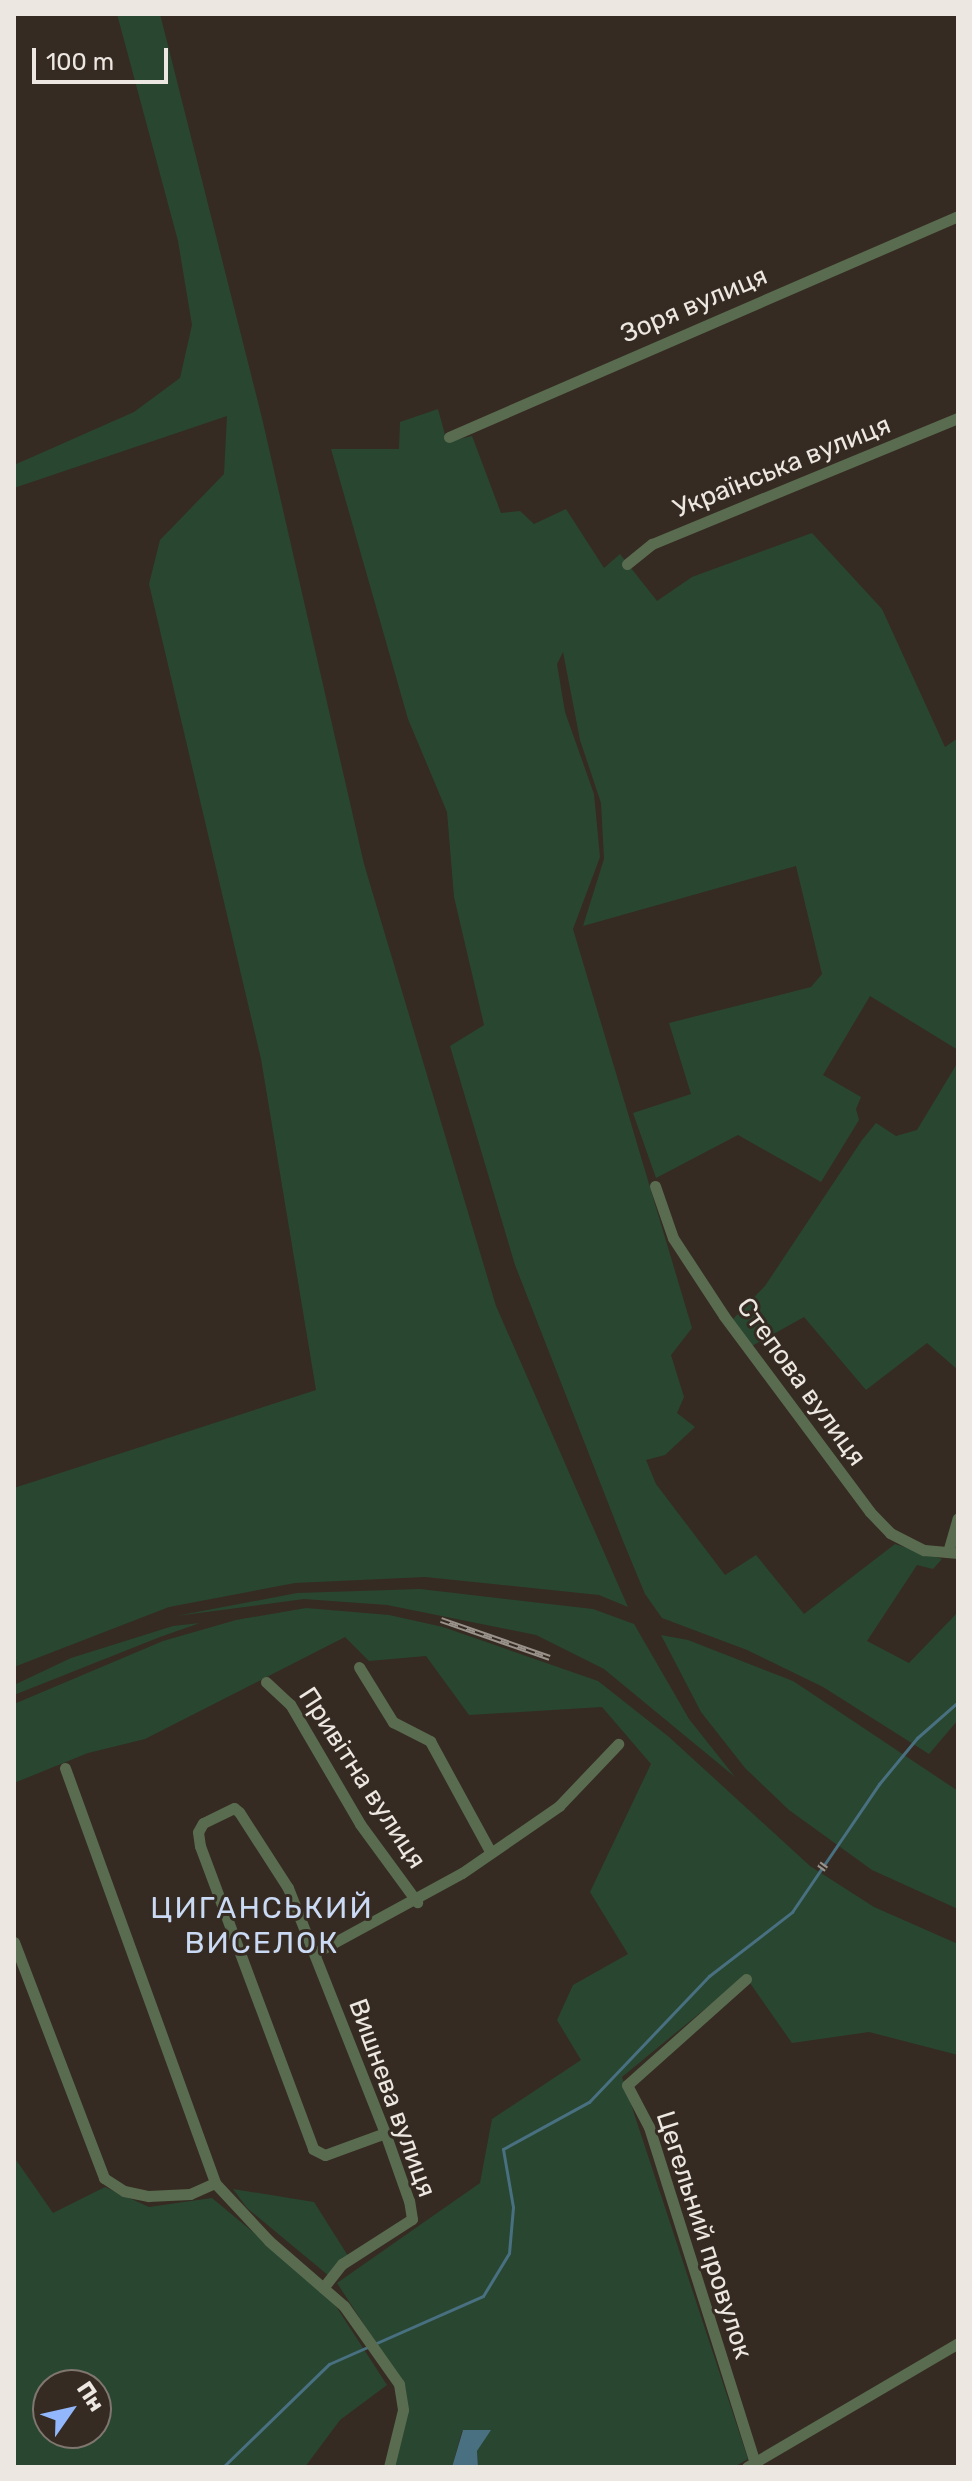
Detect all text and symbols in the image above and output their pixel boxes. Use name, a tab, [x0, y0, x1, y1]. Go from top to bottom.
scale bar	[36, 32, 172, 82]
text: 100 m	[46, 48, 114, 76]
street label: Зоря вулиця	[616, 260, 772, 350]
street label: Українська вулиця	[669, 409, 895, 525]
street label: Степова вулиця	[730, 1292, 872, 1472]
street label: Привітна вулиця	[292, 1682, 432, 1874]
district label: ЦИГАНСЬКИЙ ВИСЕЛОК	[150, 1890, 374, 1960]
street label: Вишнева вулиця	[342, 1995, 442, 2201]
street label: Цегельний провулок	[649, 2107, 759, 2363]
north arrow	[32, 2369, 112, 2449]
text: Пн	[71, 2376, 110, 2417]

